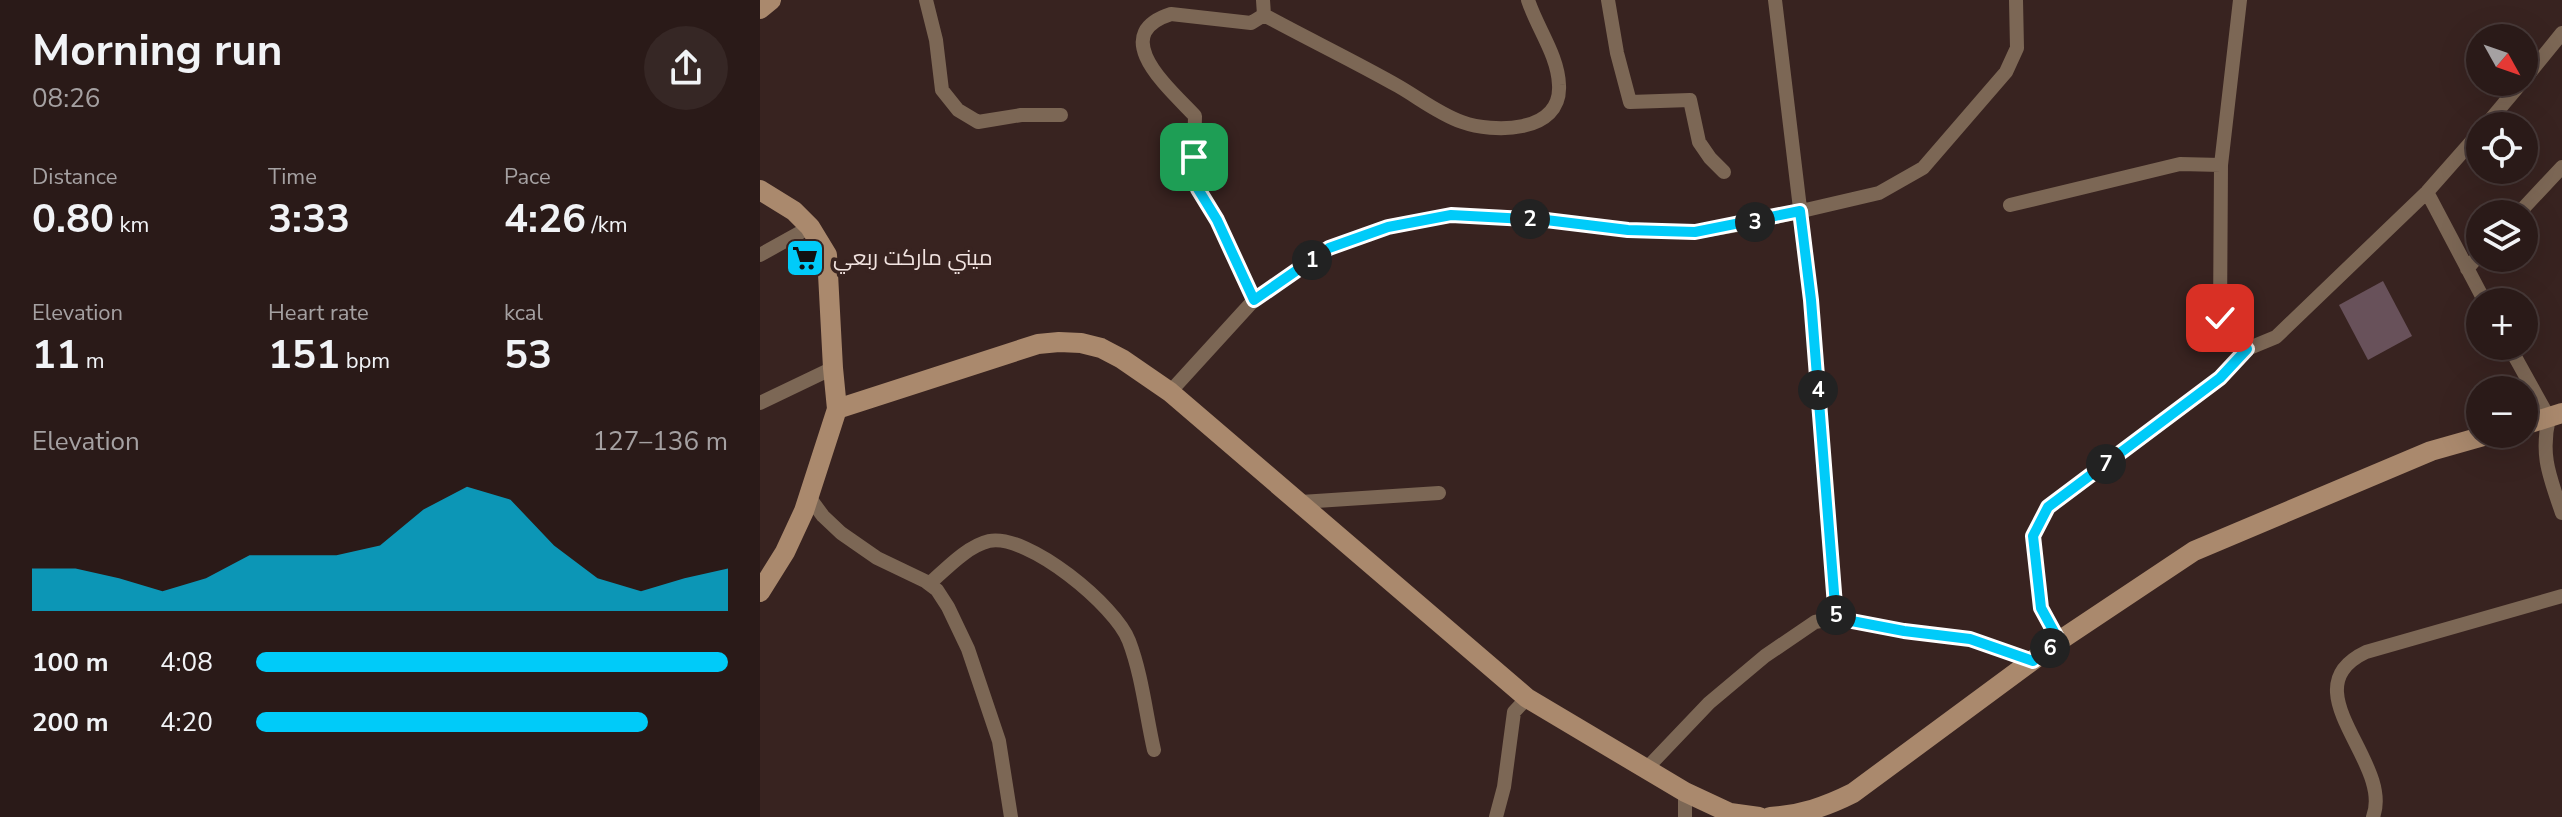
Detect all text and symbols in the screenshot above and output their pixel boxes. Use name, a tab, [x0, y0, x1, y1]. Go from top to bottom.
text: Morning run	[32, 21, 282, 81]
north arrow	[2466, 24, 2538, 96]
map controls	[2466, 24, 2538, 448]
button: share	[644, 26, 728, 110]
text: 08:26	[32, 81, 100, 116]
button: locate	[2466, 112, 2538, 184]
pin	[1160, 123, 1228, 191]
icon: arrive	[1172, 135, 1216, 179]
text: Distance	[32, 162, 117, 192]
text: Time	[268, 162, 317, 192]
text: Pace	[504, 162, 551, 192]
text: 0.80	[32, 192, 114, 246]
text: 3:33	[268, 192, 350, 246]
text: 4:26	[504, 192, 586, 246]
pin: 2	[1510, 199, 1550, 239]
button: layers	[2466, 200, 2538, 272]
pin: 3	[1735, 202, 1775, 242]
text: 2	[1523, 204, 1537, 234]
text: 3	[1748, 207, 1762, 237]
text: km	[114, 210, 149, 240]
text: /km	[586, 210, 628, 240]
supermarket icon: ميني ماركت ربعي	[784, 237, 826, 279]
pin: 1	[1292, 240, 1332, 280]
place label: ميني ماركت ربعي	[833, 243, 993, 274]
text: 1	[1305, 245, 1319, 275]
pin	[2186, 284, 2254, 352]
button: +	[2466, 288, 2538, 360]
icon: check	[2198, 296, 2242, 340]
text: Elevation	[32, 298, 123, 328]
text: Heart rate	[268, 298, 369, 328]
text: kcal	[504, 298, 543, 328]
text: 11	[32, 328, 80, 382]
text: 151	[268, 328, 340, 382]
text: 53	[504, 328, 552, 382]
text: m	[80, 346, 105, 376]
text: bpm	[340, 346, 390, 376]
pin: 4	[1798, 370, 1838, 410]
text: 4	[1811, 375, 1825, 405]
button: −	[2466, 376, 2538, 448]
text: Elevation	[32, 424, 140, 459]
text: 127–136 m	[592, 424, 728, 459]
pin: 7	[2086, 444, 2126, 484]
text: 7	[2099, 449, 2113, 479]
pin: 5	[1816, 595, 1856, 635]
text: 5	[1829, 600, 1843, 630]
pin: 6	[2030, 628, 2070, 668]
text: 6	[2043, 633, 2057, 663]
text: 100 m	[32, 645, 109, 680]
text: 4:08	[160, 645, 213, 680]
text: 200 m	[32, 705, 109, 740]
text: 4:20	[160, 705, 213, 740]

